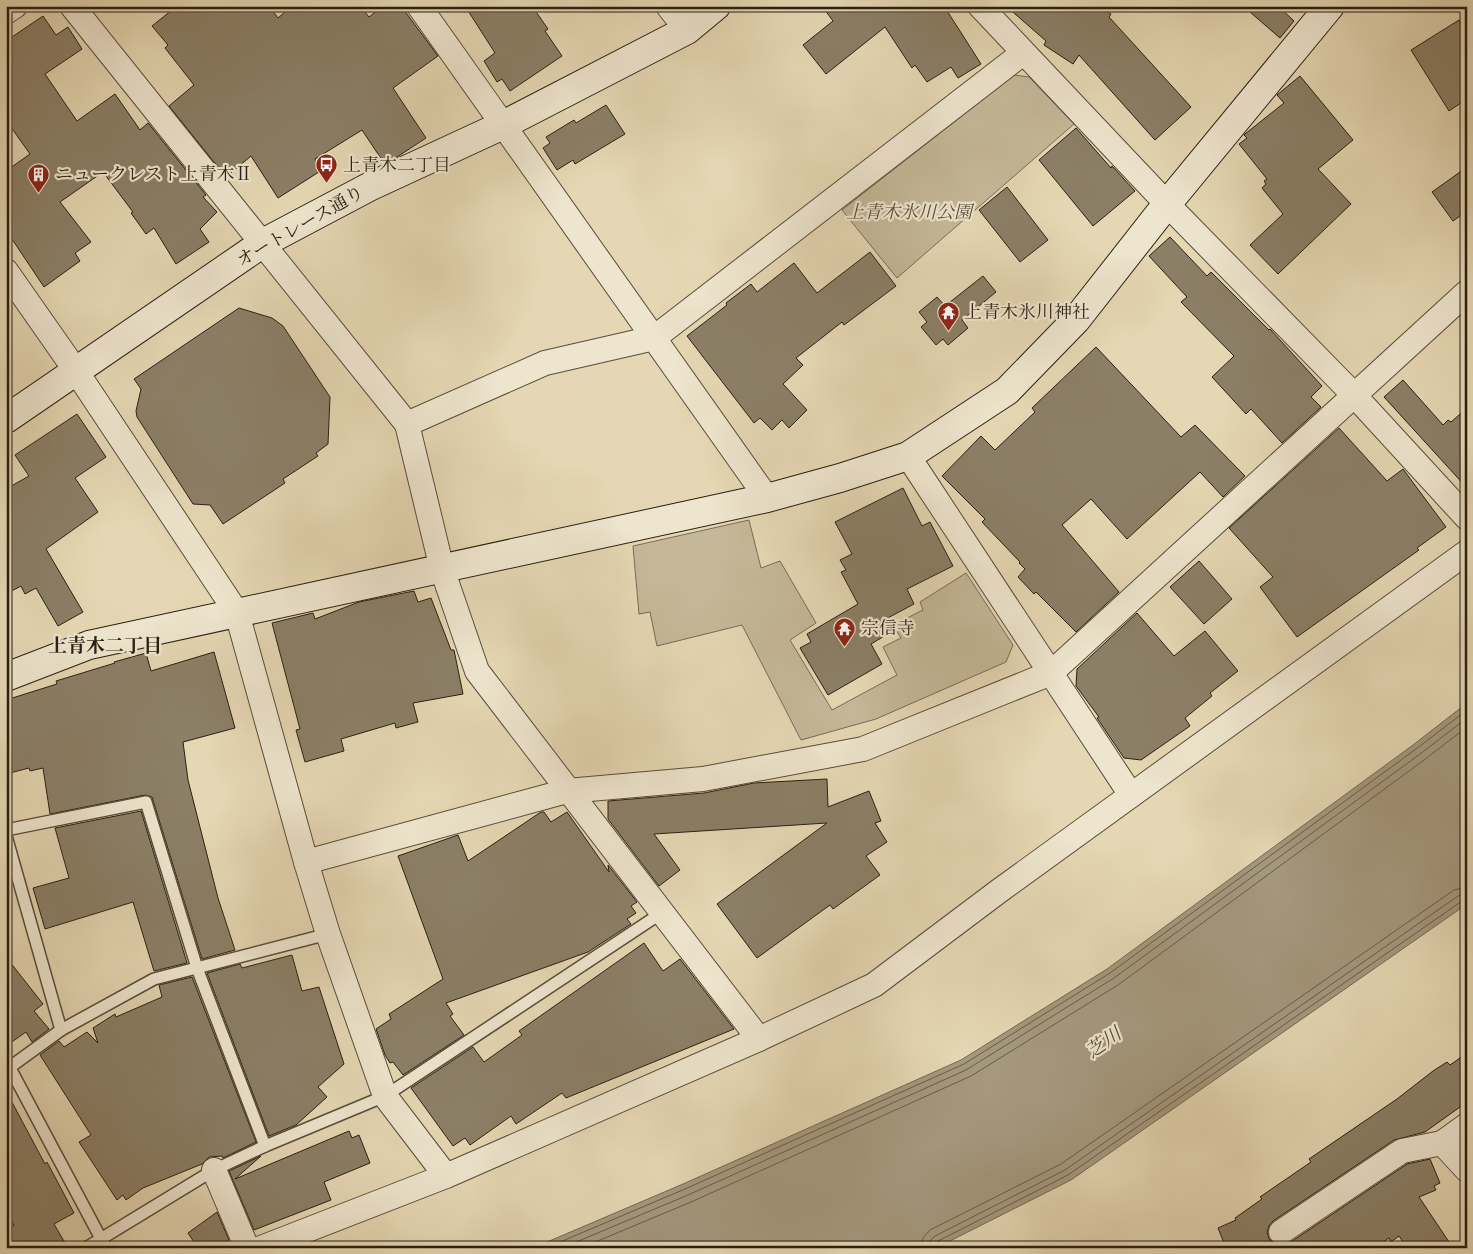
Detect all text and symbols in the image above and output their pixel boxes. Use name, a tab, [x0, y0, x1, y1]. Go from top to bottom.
bus stop icon: 上青木二丁目	[315, 153, 339, 184]
place label: 上青木二丁目	[343, 154, 451, 177]
building icon: ニュークレスト上青木Ⅱ	[27, 162, 51, 193]
place label: ニュークレスト上青木Ⅱ	[55, 163, 252, 186]
street label: オートレース通り	[233, 181, 368, 272]
park label: 上青木氷川公園	[846, 201, 975, 224]
temple icon: 上青木氷川神社	[936, 300, 960, 331]
place label: 上青木氷川神社	[964, 301, 1090, 324]
temple icon: 宗信寺	[833, 616, 857, 647]
place label: 宗信寺	[861, 617, 915, 640]
district label: 上青木二丁目	[48, 634, 162, 658]
water label: 芝川	[1081, 1021, 1128, 1064]

